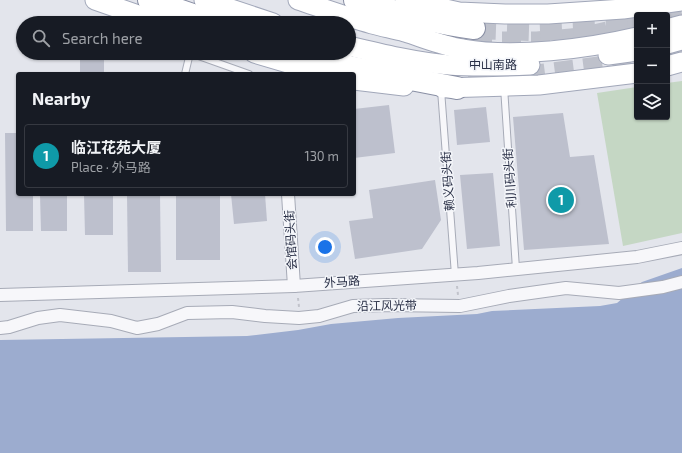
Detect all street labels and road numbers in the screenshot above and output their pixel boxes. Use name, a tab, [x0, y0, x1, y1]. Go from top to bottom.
street label: 中山南路	[469, 57, 517, 71]
street label: 利川码头街	[500, 148, 518, 208]
street label: 赖义码头街	[438, 151, 456, 211]
street label: 会馆码头街	[281, 210, 299, 270]
street label: 外马路	[323, 273, 360, 289]
street label: 沿江风光带	[357, 297, 417, 313]

